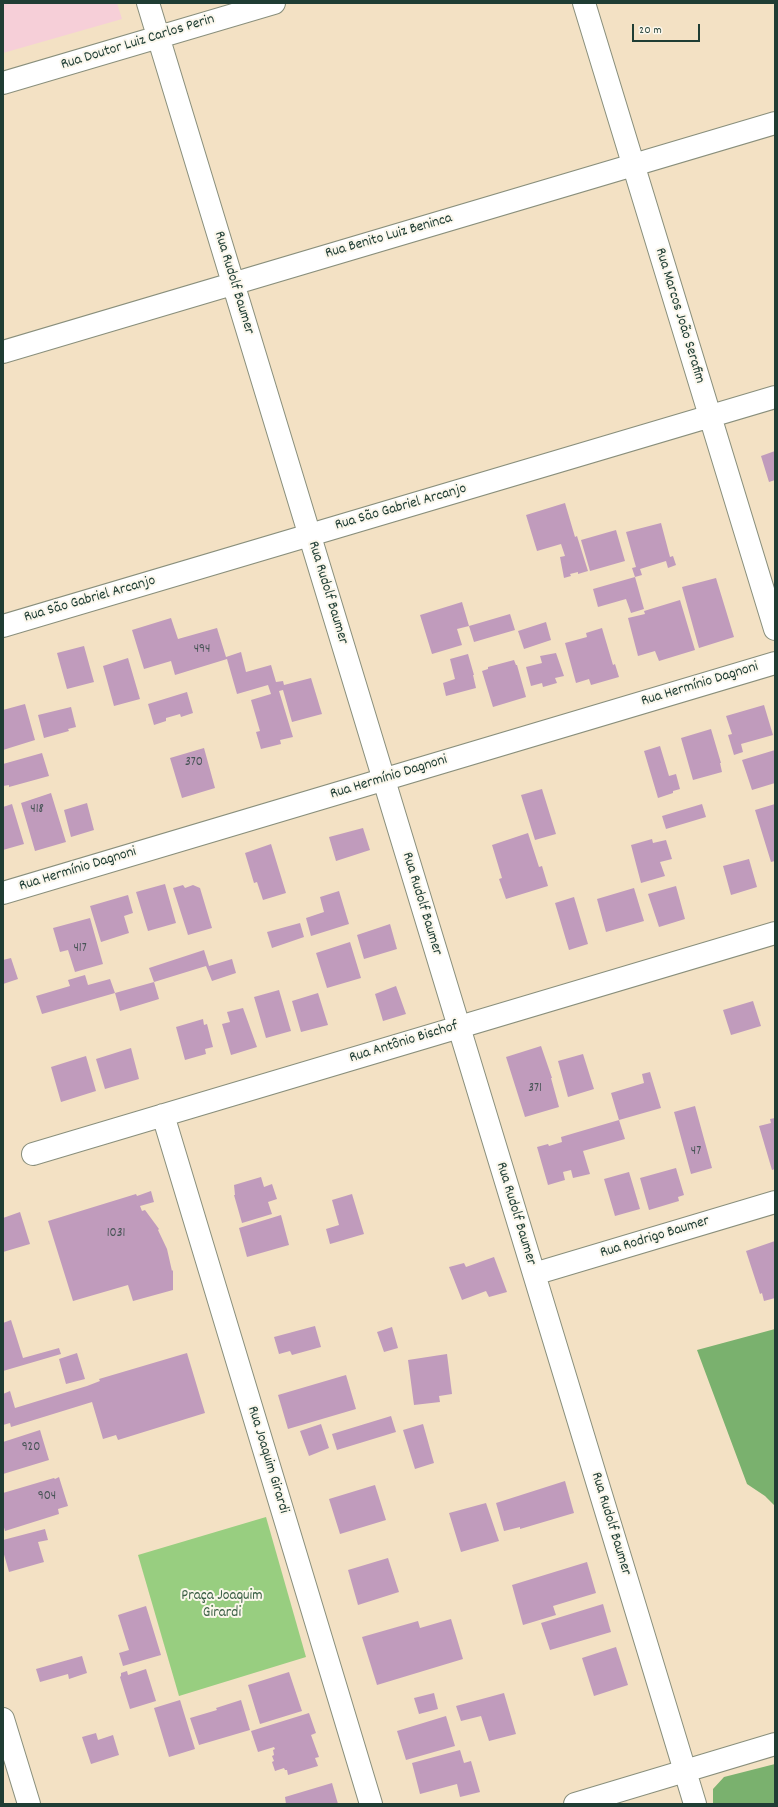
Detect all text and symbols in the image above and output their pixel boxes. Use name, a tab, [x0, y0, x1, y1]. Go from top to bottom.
street label: Rua Doutor Luiz Carlos Perin	[59, 11, 217, 75]
scale bar	[634, 16, 702, 42]
text: 20 m	[639, 22, 662, 39]
street label: Rua Benito Luiz Beninca	[323, 210, 455, 264]
street label: Rua Rudolf Baumer	[209, 229, 257, 337]
street label: Rua Marcos João Serafim	[650, 246, 708, 386]
street label: Rua São Gabriel Arcanjo	[333, 481, 469, 535]
street label: Rua Rudolf Baumer	[303, 539, 351, 647]
street label: Rua São Gabriel Arcanjo	[22, 573, 158, 627]
house number: 494	[194, 642, 210, 658]
street label: Rua Hermínio Dagnoni	[639, 659, 761, 711]
street label: Rua Hermínio Dagnoni	[328, 752, 450, 804]
house number: 370	[185, 755, 203, 771]
house number: 418	[30, 802, 44, 818]
street label: Rua Hermínio Dagnoni	[17, 844, 139, 896]
street label: Rua Rudolf Baumer	[397, 850, 445, 958]
house number: 417	[73, 941, 87, 957]
street label: Rua Antônio Bischof	[348, 1018, 460, 1068]
house number: 371	[528, 1081, 542, 1097]
house number: 47	[691, 1144, 701, 1160]
street label: Rua Rudolf Baumer	[491, 1160, 539, 1268]
street label: Rua Rodrigo Baumer	[598, 1213, 712, 1263]
house number: 1031	[107, 1226, 125, 1242]
street label: Rua Joaquim Girardi	[242, 1404, 292, 1516]
house number: 920	[22, 1440, 40, 1456]
street label: Rua Rudolf Baumer	[586, 1470, 634, 1578]
house number: 904	[38, 1489, 56, 1505]
park label: Praça Joaquim Girardi	[181, 1588, 263, 1623]

